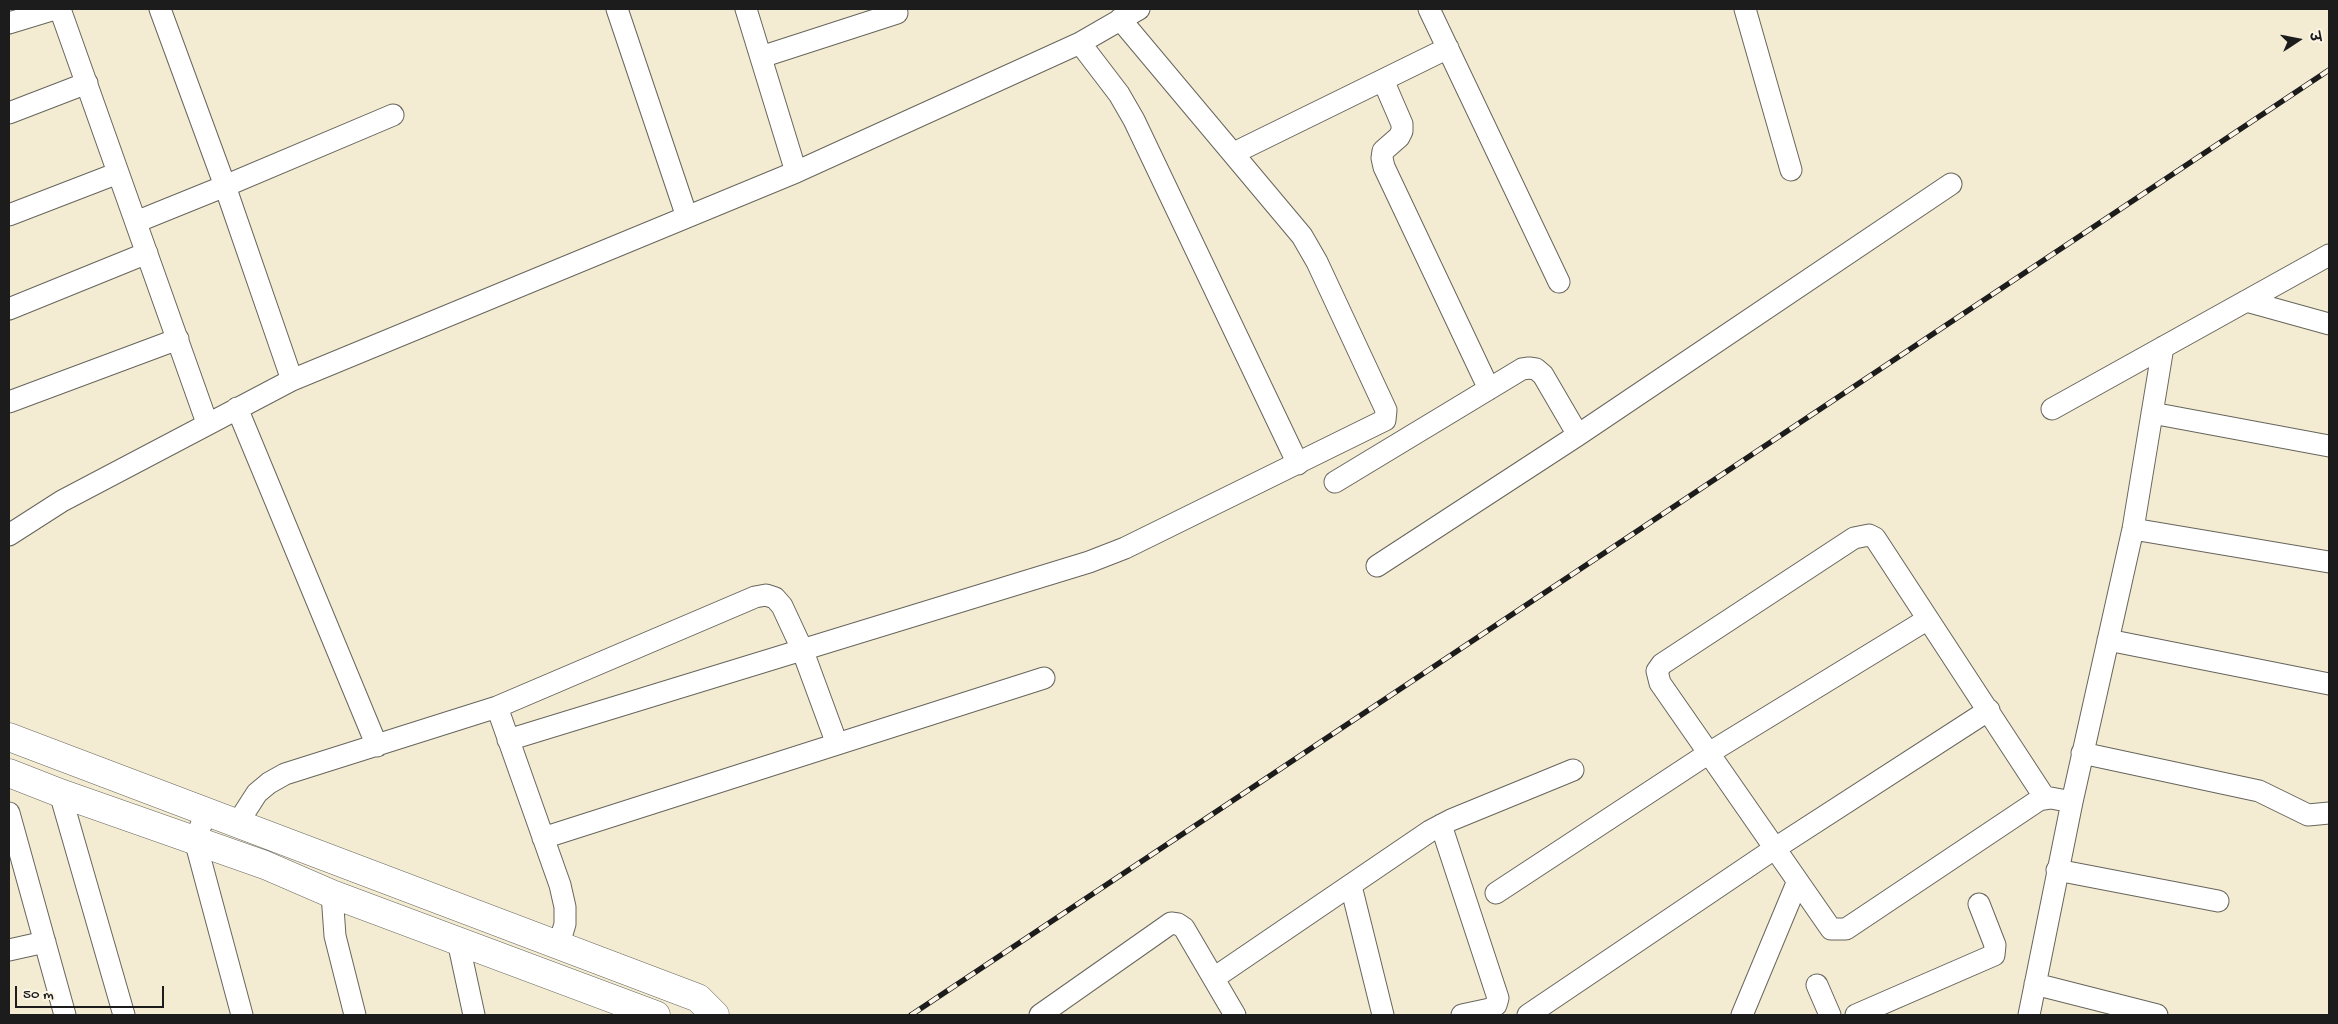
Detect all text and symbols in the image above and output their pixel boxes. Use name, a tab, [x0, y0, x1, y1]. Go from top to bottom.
north arrow	[2273, 15, 2323, 65]
text: उ	[2304, 31, 2322, 43]
scale bar	[18, 976, 166, 1008]
text: 50 m	[23, 986, 54, 1004]

